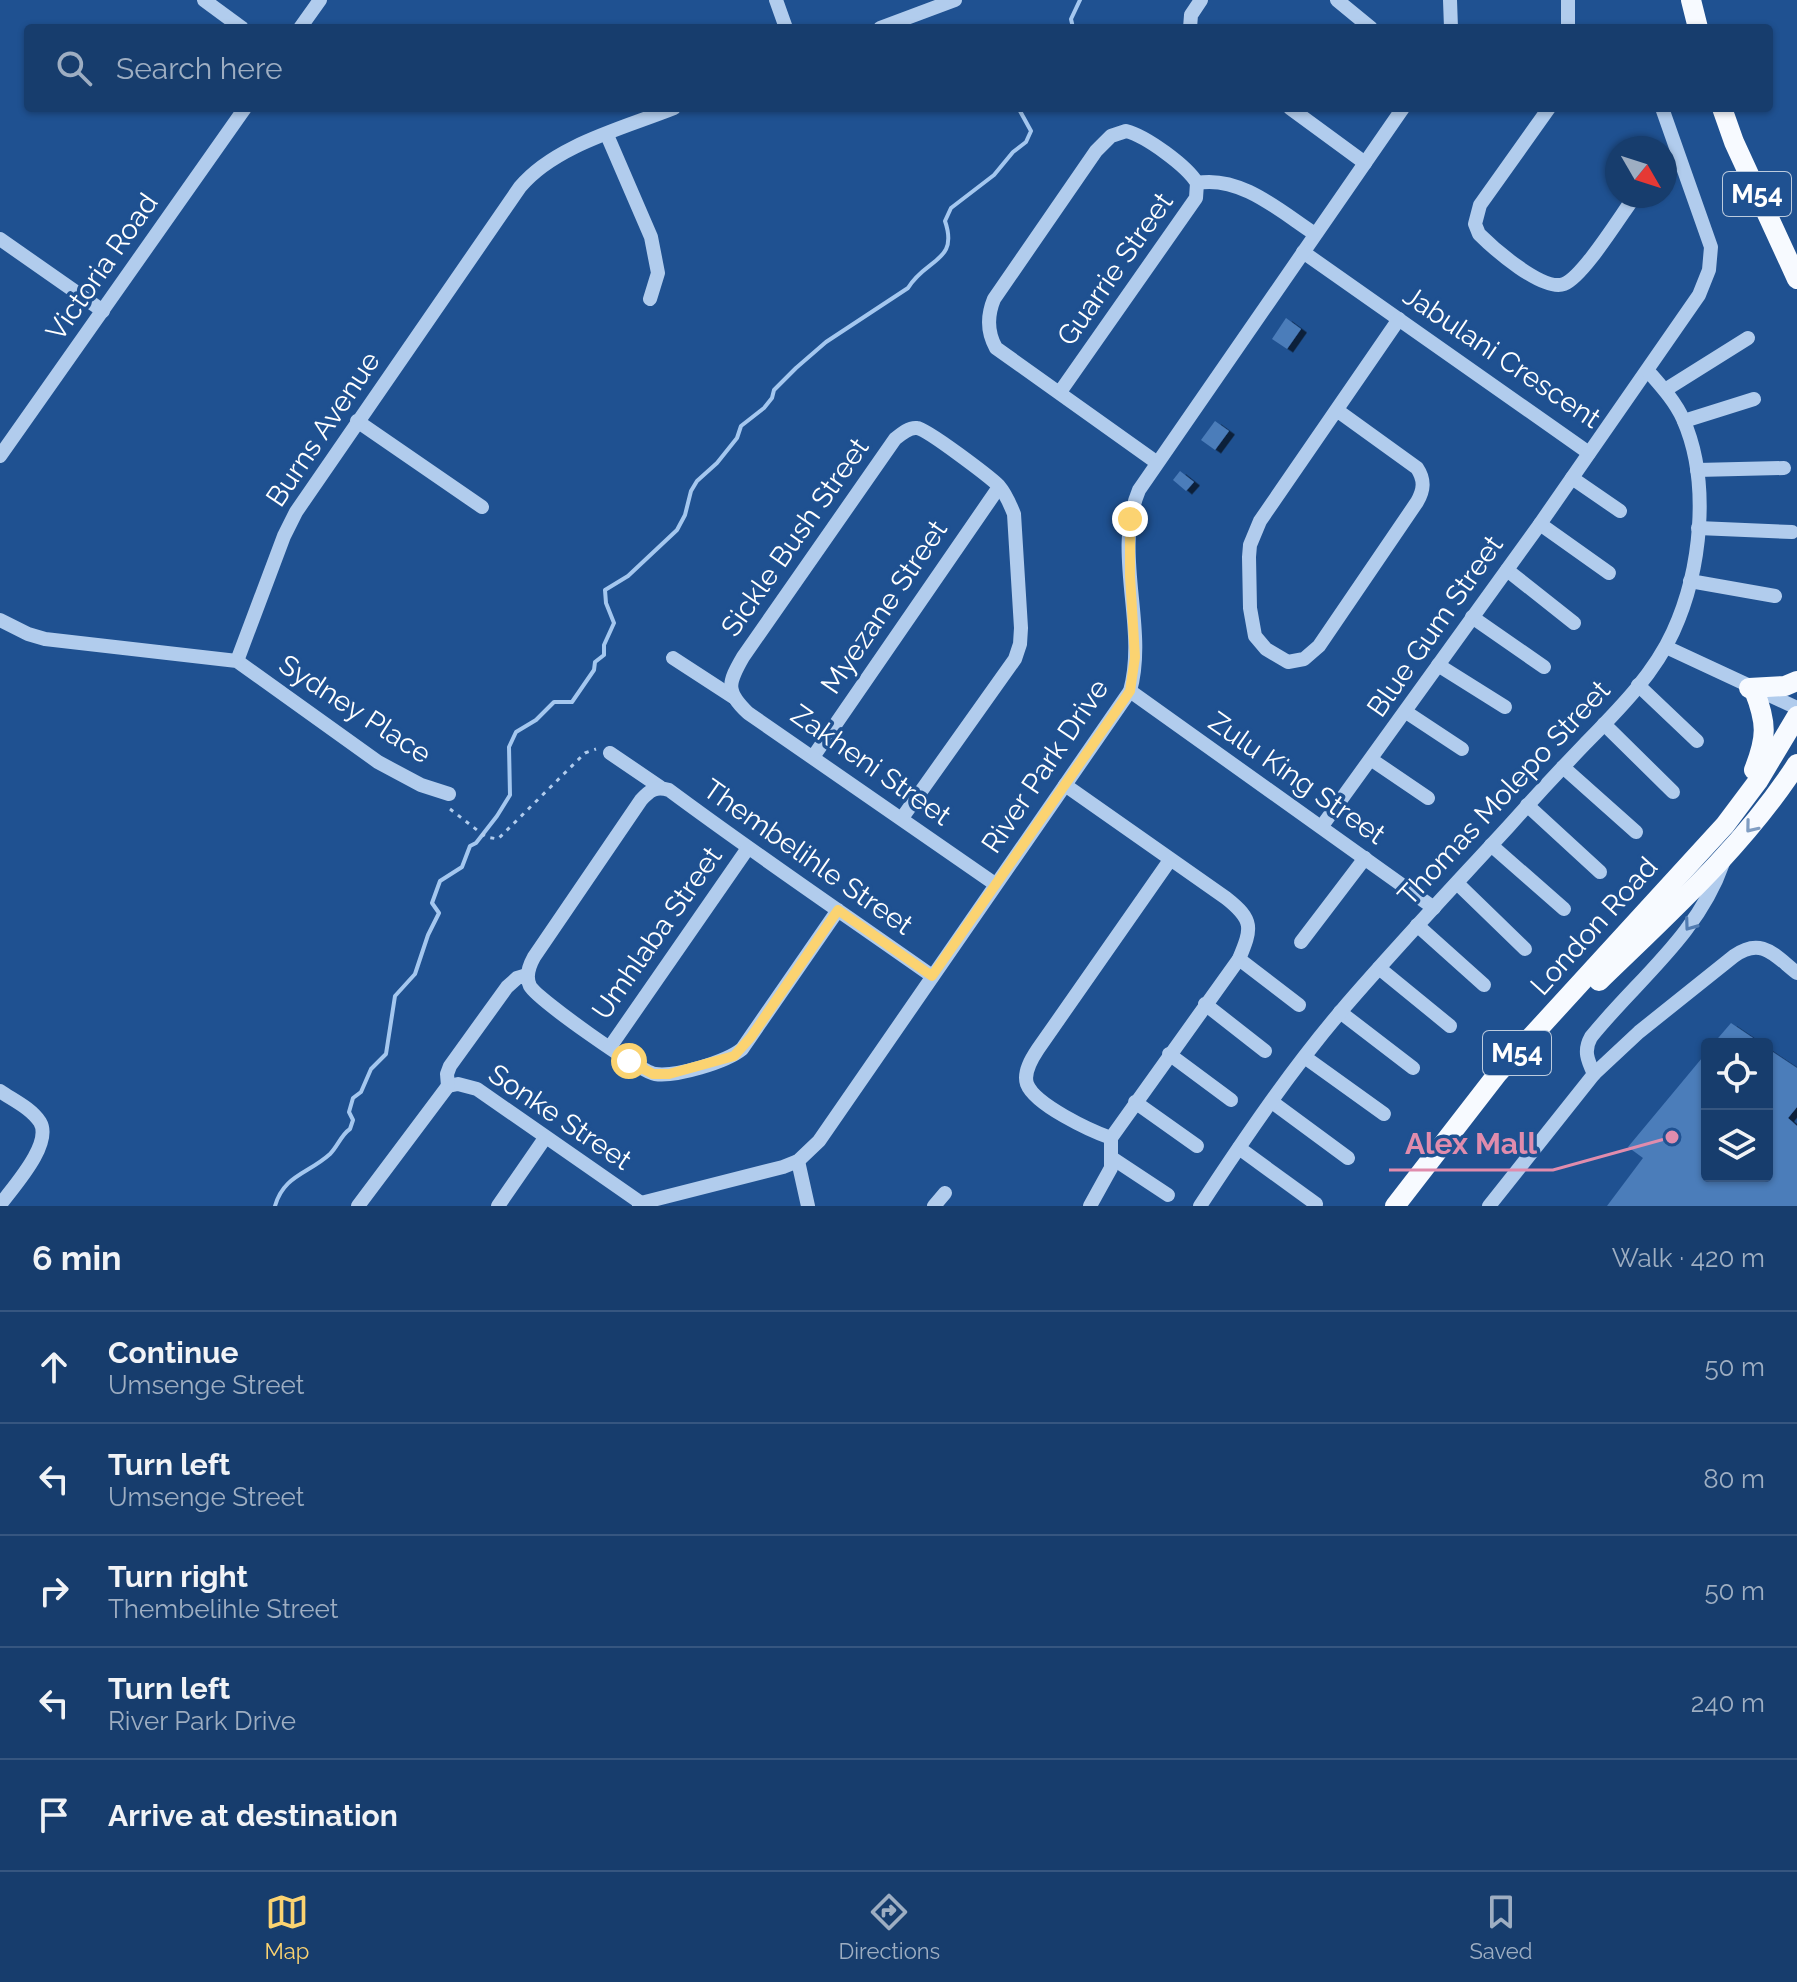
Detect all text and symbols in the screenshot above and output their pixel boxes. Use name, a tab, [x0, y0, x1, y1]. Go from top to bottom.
search box	[24, 24, 1773, 112]
icon: search	[52, 46, 96, 90]
text: Search here	[116, 51, 283, 86]
north arrow	[1605, 136, 1677, 208]
road number: M54	[1723, 172, 1791, 216]
street label: Guarrie Street	[1050, 186, 1180, 352]
street label: Victoria Road	[39, 187, 165, 347]
street label: Jabulani Crescent	[1397, 279, 1607, 436]
street label: Burns Avenue	[259, 345, 387, 513]
street label: Sickle Bush Street	[714, 431, 876, 642]
route end	[1112, 501, 1148, 537]
street label: Myezane Street	[814, 514, 955, 700]
street label: Blue Gum Street	[1360, 529, 1510, 723]
street label: Sydney Place	[273, 648, 437, 770]
street label: River Park Drive	[975, 673, 1115, 859]
street label: Thomas Molepo Street	[1391, 673, 1617, 912]
street label: Zakheni Street	[785, 698, 958, 833]
street label: Zulu King Street	[1202, 705, 1392, 851]
street label: Thembelihle Street	[697, 772, 920, 942]
one-way arrow	[1746, 817, 1760, 832]
street label: Umhlaba Street	[585, 840, 729, 1026]
street label: London Road	[1524, 850, 1664, 1002]
one-way arrow	[1685, 916, 1699, 930]
road number: M54	[1483, 1031, 1551, 1075]
map controls	[1701, 1038, 1773, 1182]
button: locate	[1701, 1038, 1773, 1110]
route start	[611, 1043, 647, 1079]
street label: Sonke Street	[482, 1057, 638, 1177]
button: layers	[1701, 1110, 1773, 1182]
callout: Alex Mall	[1389, 1116, 1553, 1170]
text: Alex Mall	[1405, 1126, 1538, 1161]
text: 6 min	[32, 1238, 122, 1278]
text: Walk · 420 m	[1612, 1243, 1765, 1273]
text: Continue	[108, 1335, 239, 1370]
icon: ahead	[32, 1345, 76, 1389]
text: 50 m	[1704, 1352, 1765, 1382]
text: Umsenge Street	[108, 1370, 304, 1400]
text: Turn left	[108, 1447, 230, 1482]
icon: left	[32, 1457, 76, 1501]
text: 80 m	[1703, 1464, 1765, 1494]
text: Umsenge Street	[108, 1482, 304, 1512]
text: Turn right	[108, 1559, 248, 1594]
icon: right	[32, 1569, 76, 1613]
text: 50 m	[1704, 1576, 1765, 1606]
text: Thembelihle Street	[108, 1594, 338, 1624]
text: Turn left	[108, 1671, 230, 1706]
icon: left	[32, 1681, 76, 1725]
text: 240 m	[1691, 1688, 1765, 1718]
text: River Park Drive	[108, 1706, 296, 1736]
icon: arrive	[32, 1793, 76, 1837]
text: Arrive at destination	[108, 1798, 398, 1833]
tab: Map	[265, 1890, 309, 1964]
tab: Directions	[839, 1890, 940, 1964]
tab: Saved	[1469, 1890, 1532, 1964]

